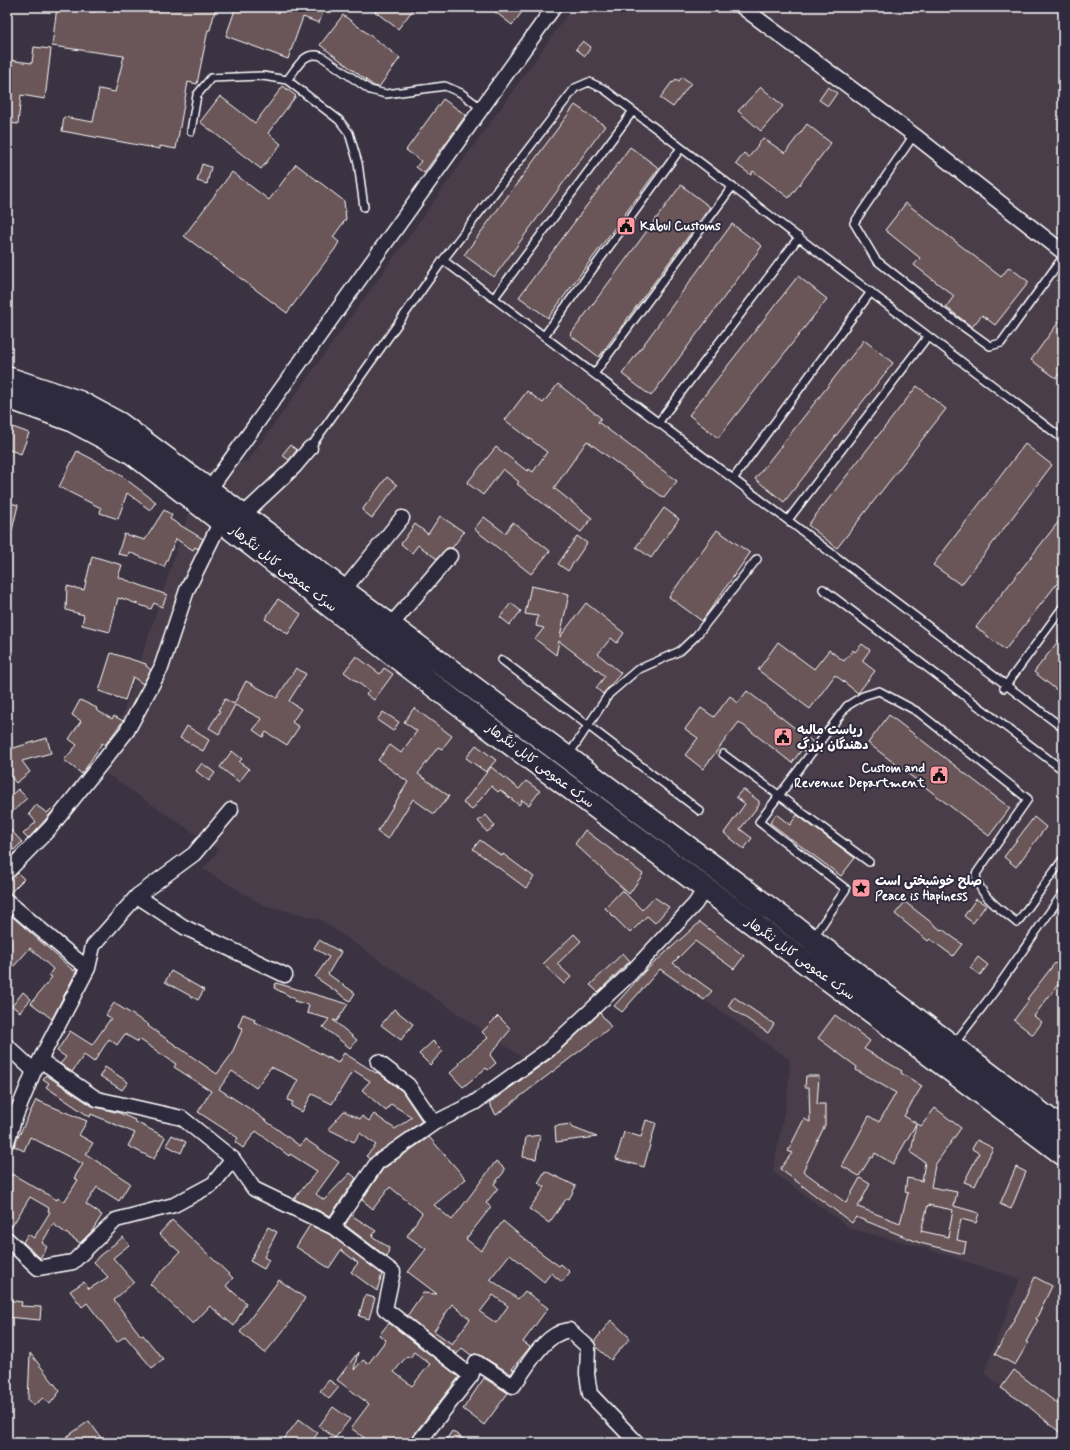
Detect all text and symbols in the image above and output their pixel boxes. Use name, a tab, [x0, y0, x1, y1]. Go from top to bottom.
public building icon: Kabul Customs	[615, 215, 637, 237]
place label: Kabul Customs	[640, 218, 721, 235]
street label: سرک عمومی کابل ننگرهار	[225, 521, 340, 616]
street label: سرک عمومی کابل ننگرهار	[482, 719, 598, 812]
place label: ریاست مالیه دهندگان بزرگ	[797, 722, 868, 754]
public building icon: ریاست مالیه دهندگان بزرگ	[772, 726, 794, 748]
place label: Custom and Revenue Department	[794, 760, 925, 792]
public building icon: Custom and Revenue Department	[928, 764, 950, 786]
place label: صلح خوشبختی است Peace is Hapiness	[875, 873, 982, 905]
place icon: صلح خوشبختی است Peace is Hapiness	[850, 877, 872, 899]
street label: سرک عمومی کابل ننگرهار	[741, 913, 858, 1004]

